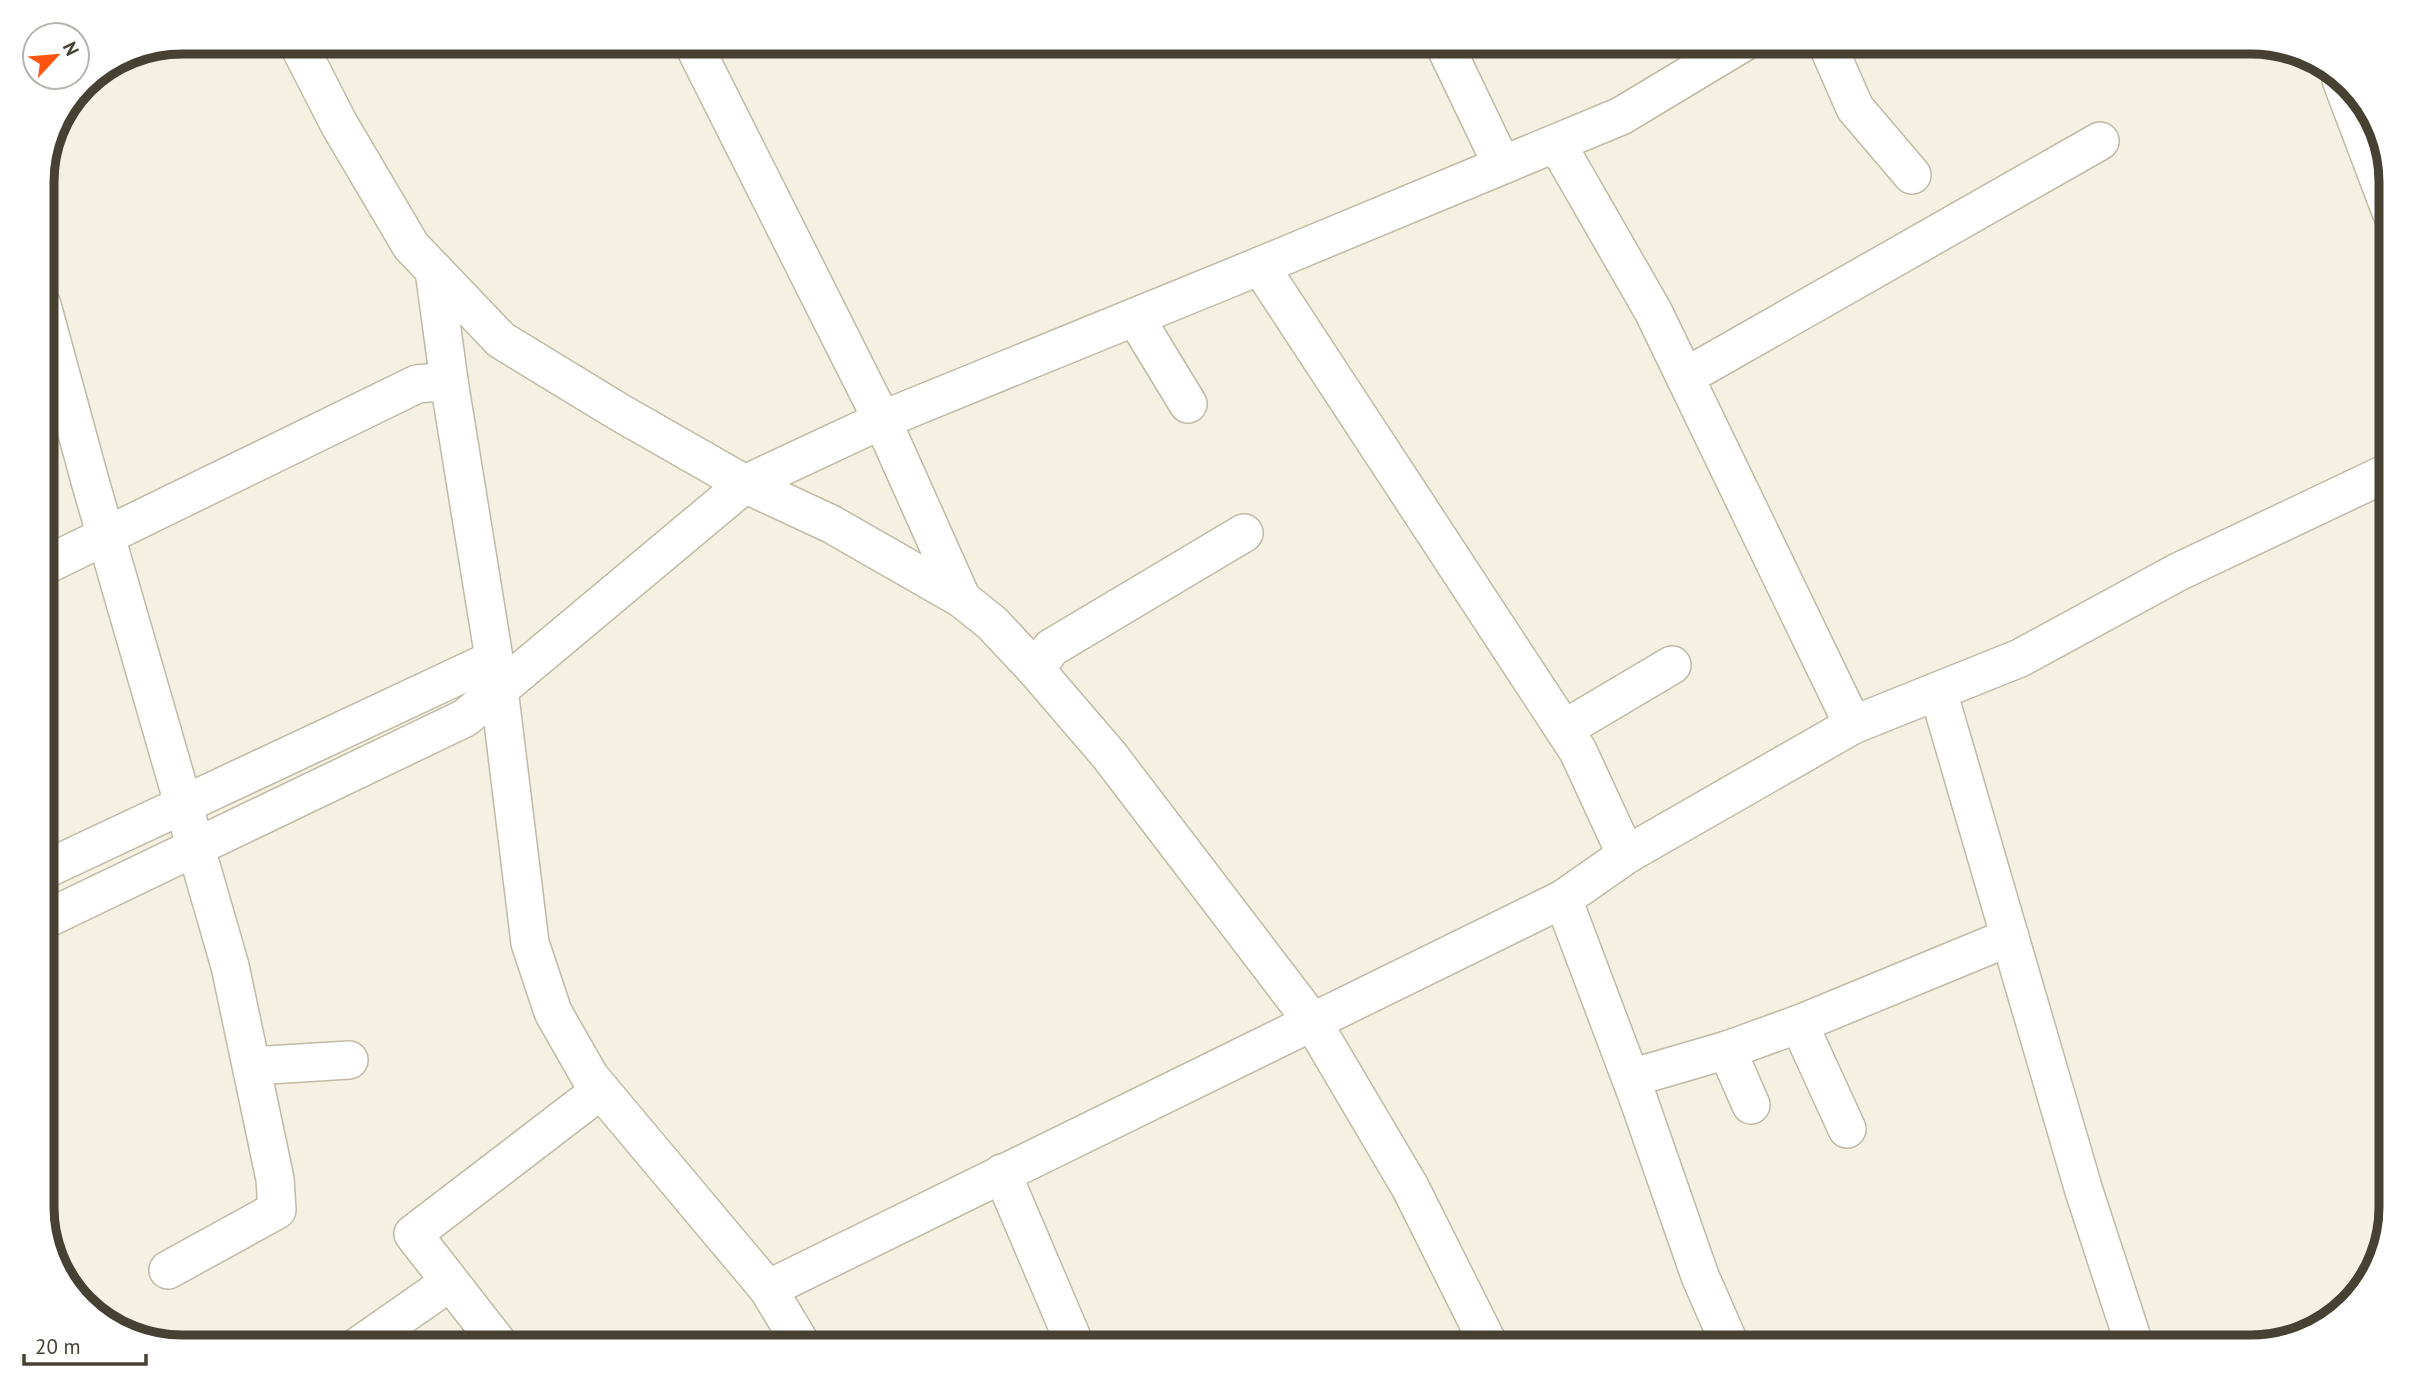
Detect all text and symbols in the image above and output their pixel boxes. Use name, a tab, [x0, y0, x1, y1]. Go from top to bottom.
north arrow	[21, 21, 91, 91]
text: N	[58, 38, 85, 59]
scale bar	[24, 1322, 147, 1366]
text: 20 m	[35, 1333, 81, 1360]

